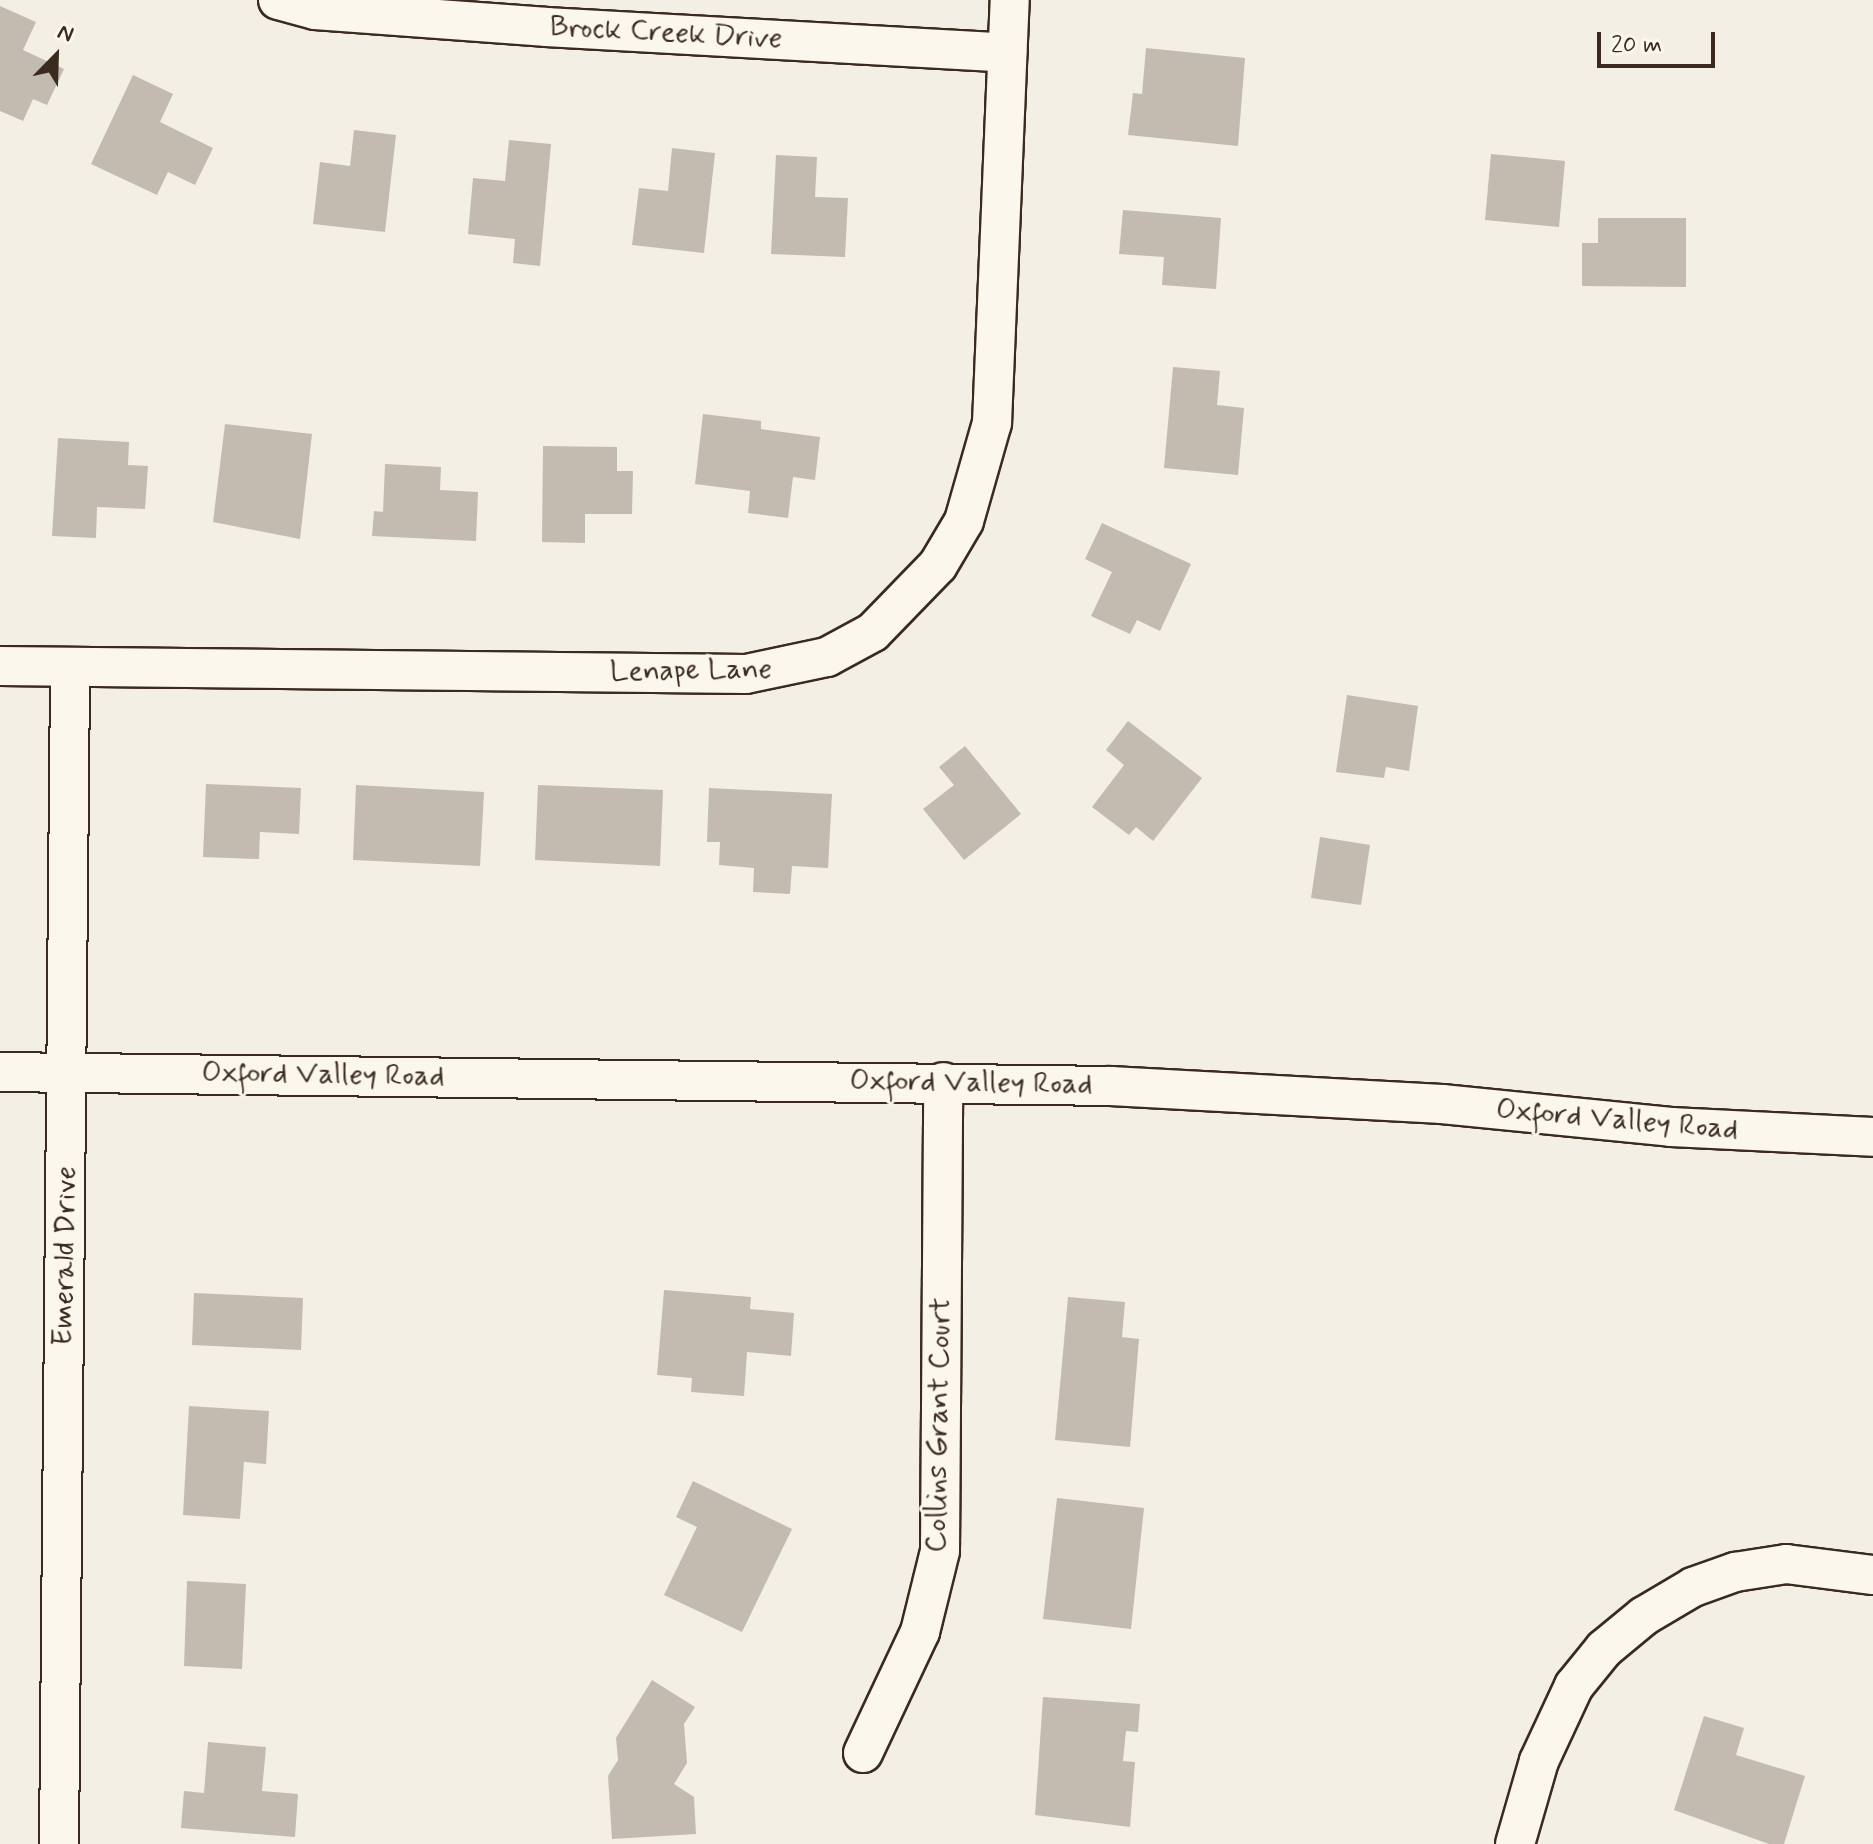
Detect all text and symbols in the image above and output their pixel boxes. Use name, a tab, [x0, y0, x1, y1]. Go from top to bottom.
street label: Brock Creek Drive	[551, 9, 781, 57]
north arrow	[16, 16, 96, 96]
scale bar	[1601, 16, 1719, 66]
text: N	[53, 18, 78, 50]
text: 20 m	[1611, 30, 1662, 61]
street label: Lenape Lane	[610, 652, 772, 690]
street label: Oxford Valley Road	[204, 1055, 442, 1095]
street label: Oxford Valley Road	[852, 1063, 1090, 1103]
street label: Oxford Valley Road	[1497, 1092, 1737, 1148]
street label: Emerald Drive	[45, 1167, 85, 1345]
street label: Collins Grant Court	[919, 1293, 959, 1557]

